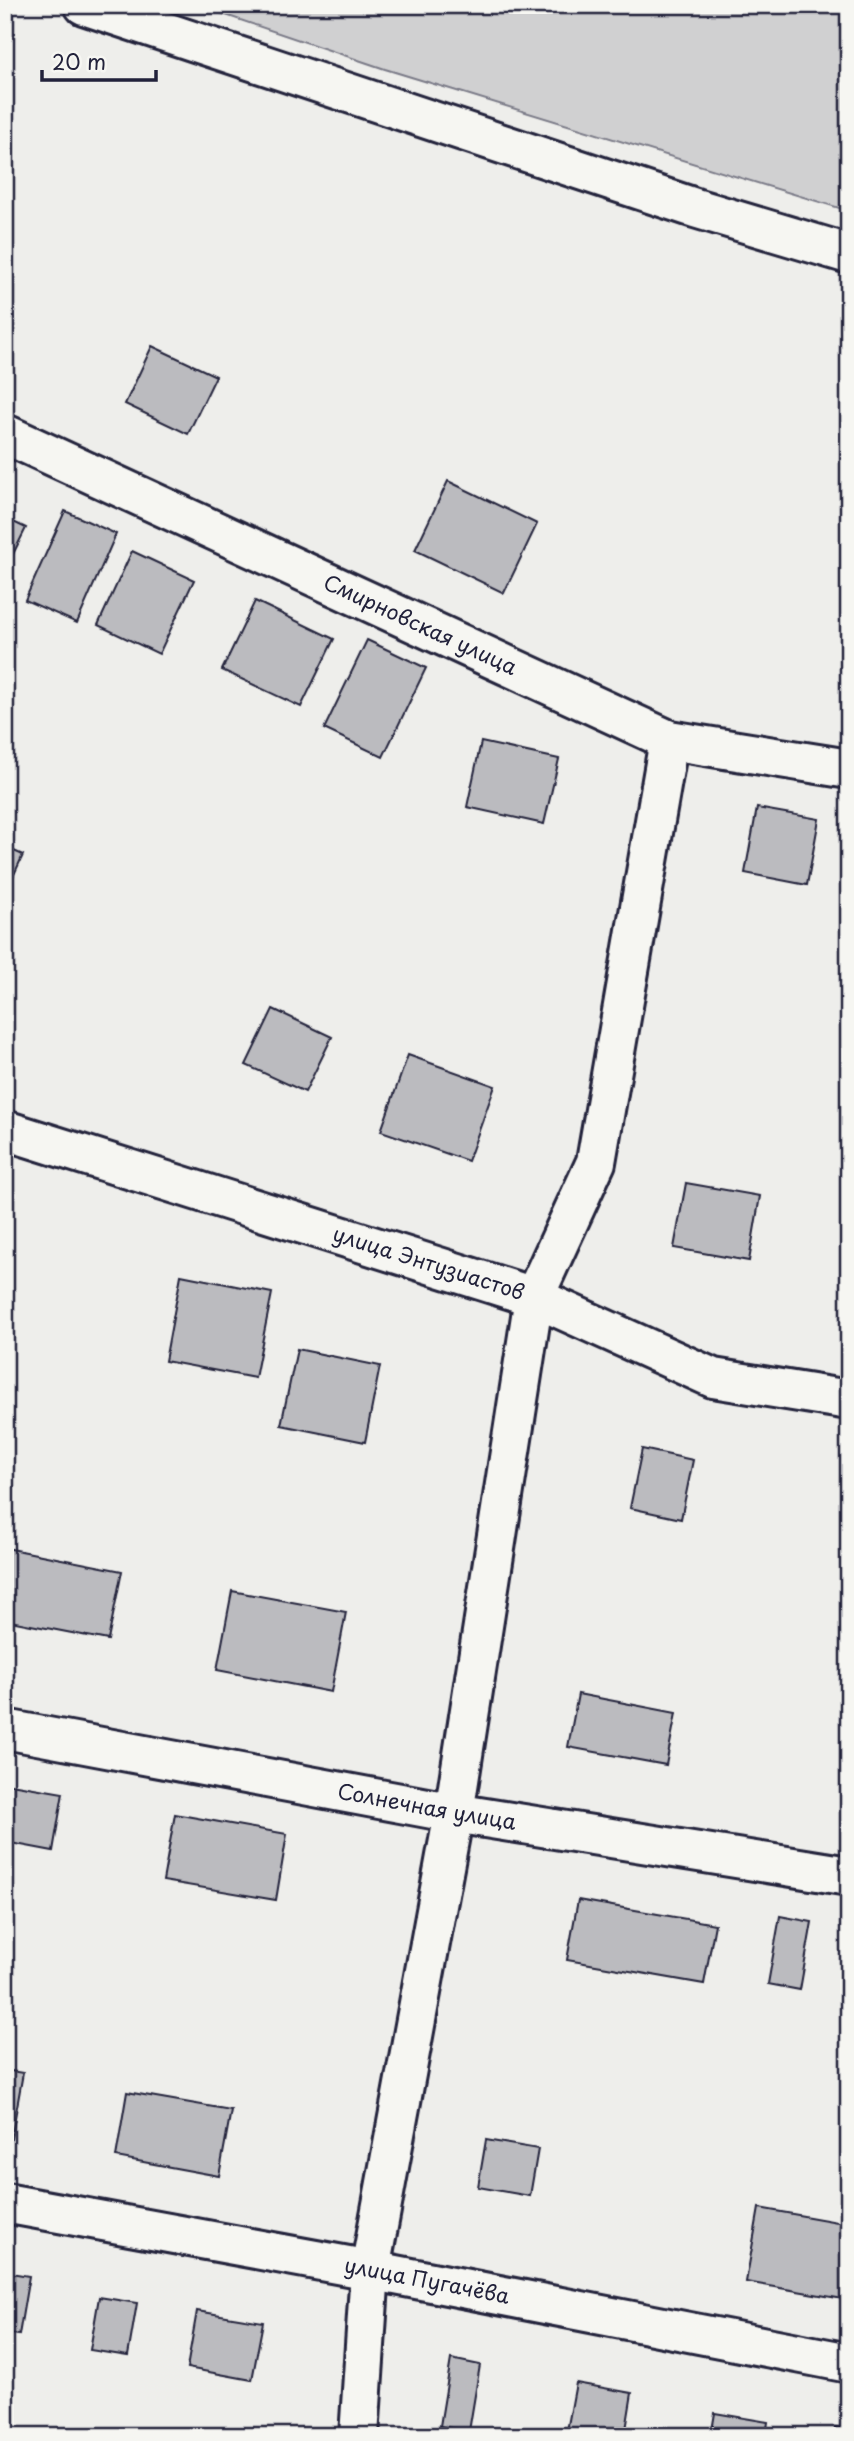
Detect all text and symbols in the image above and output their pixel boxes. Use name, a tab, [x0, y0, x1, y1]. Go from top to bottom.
scale bar	[42, 38, 156, 82]
text: 20 m	[52, 45, 106, 77]
street label: Смирновская улица	[319, 565, 524, 682]
street label: улица Энтузиастов	[329, 1216, 529, 1307]
street label: Солнечная улица	[335, 1774, 519, 1837]
street label: улица Пугачёва	[342, 2248, 513, 2311]

